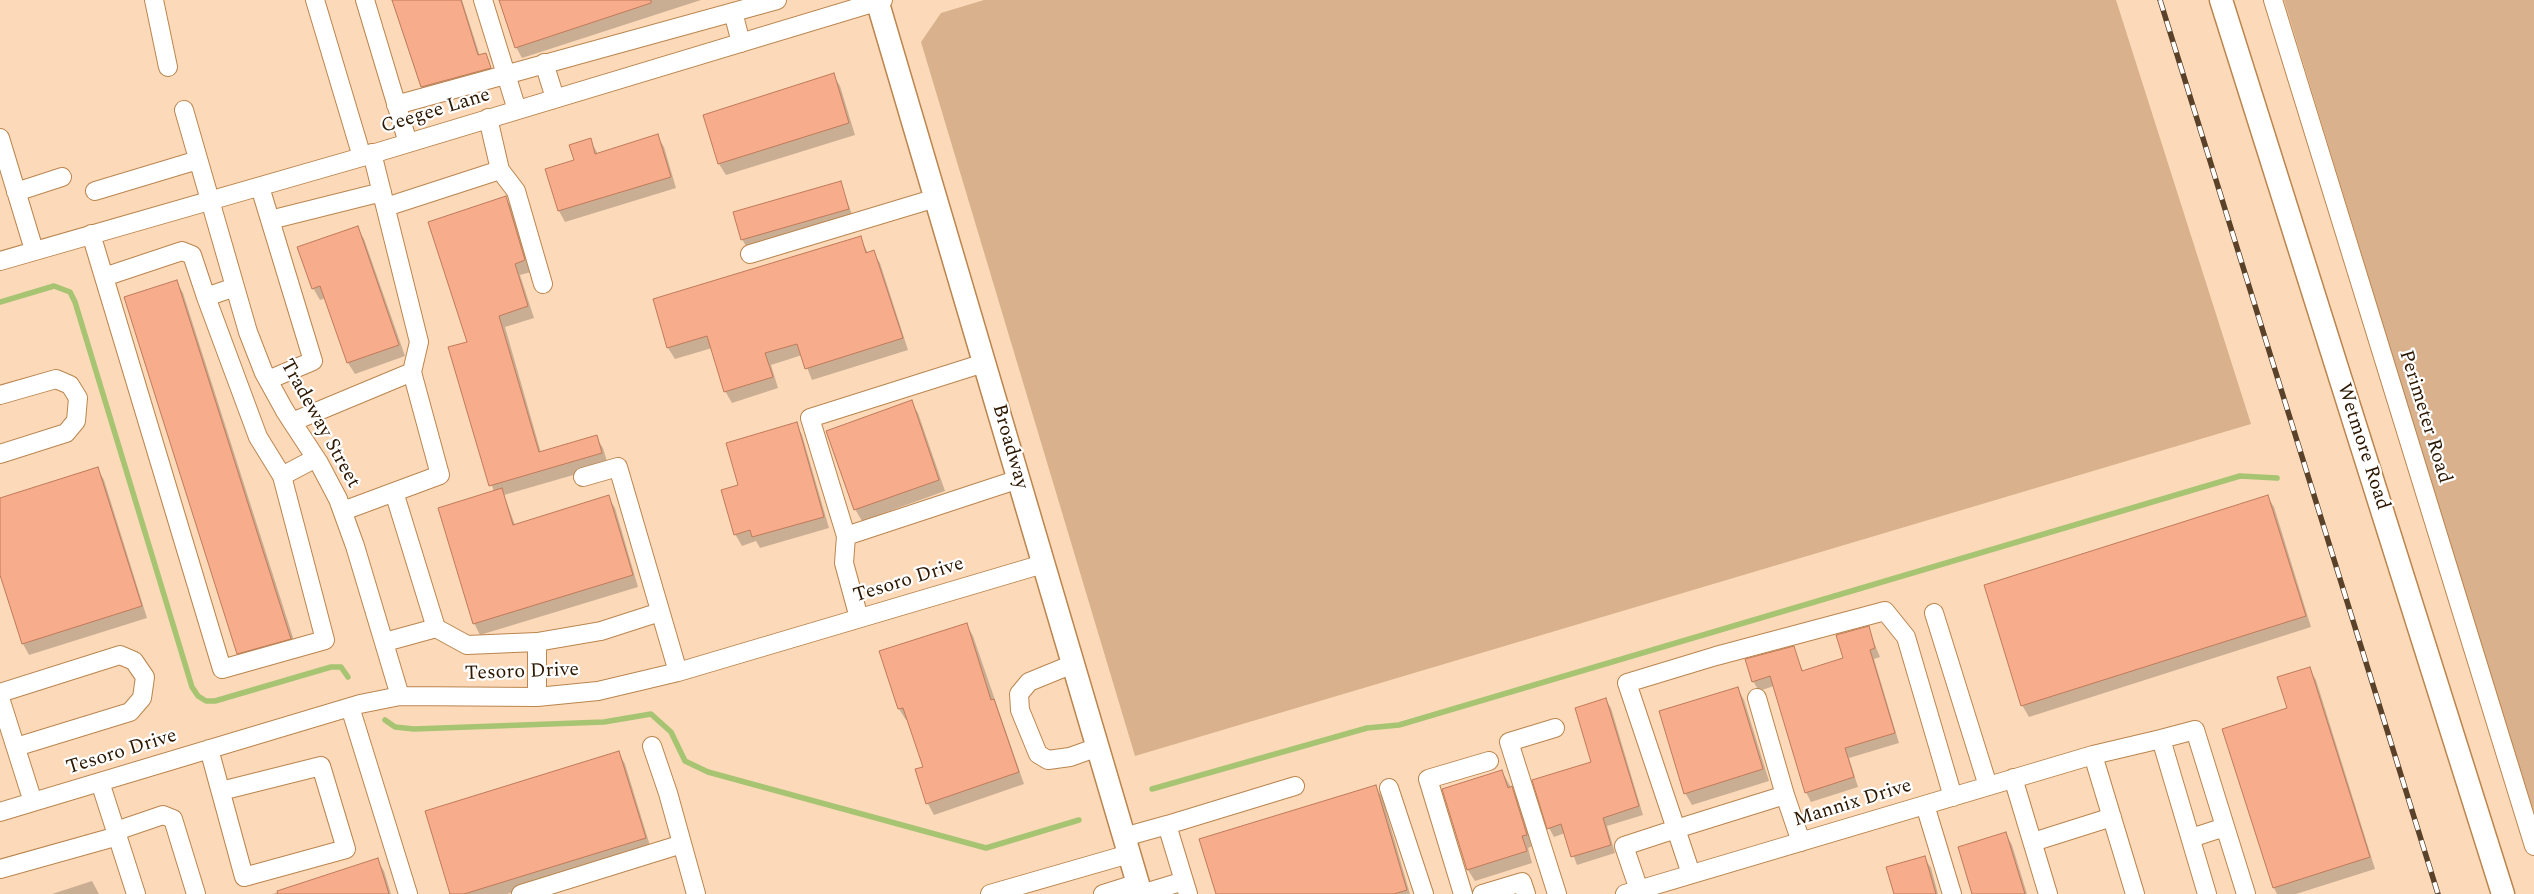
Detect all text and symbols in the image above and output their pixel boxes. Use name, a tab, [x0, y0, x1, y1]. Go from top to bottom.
street label: Ceegee Lane	[379, 84, 493, 140]
street label: Perimeter Road	[2392, 348, 2456, 486]
street label: Tradeway Street	[274, 355, 364, 493]
street label: Wetmore Road	[2330, 381, 2394, 513]
street label: Broadway	[985, 402, 1033, 492]
street label: Tesoro Drive	[851, 553, 967, 609]
street label: Tesoro Drive	[464, 659, 580, 687]
street label: Tesoro Drive	[64, 725, 180, 781]
street label: Mannix Drive	[1791, 775, 1915, 833]

